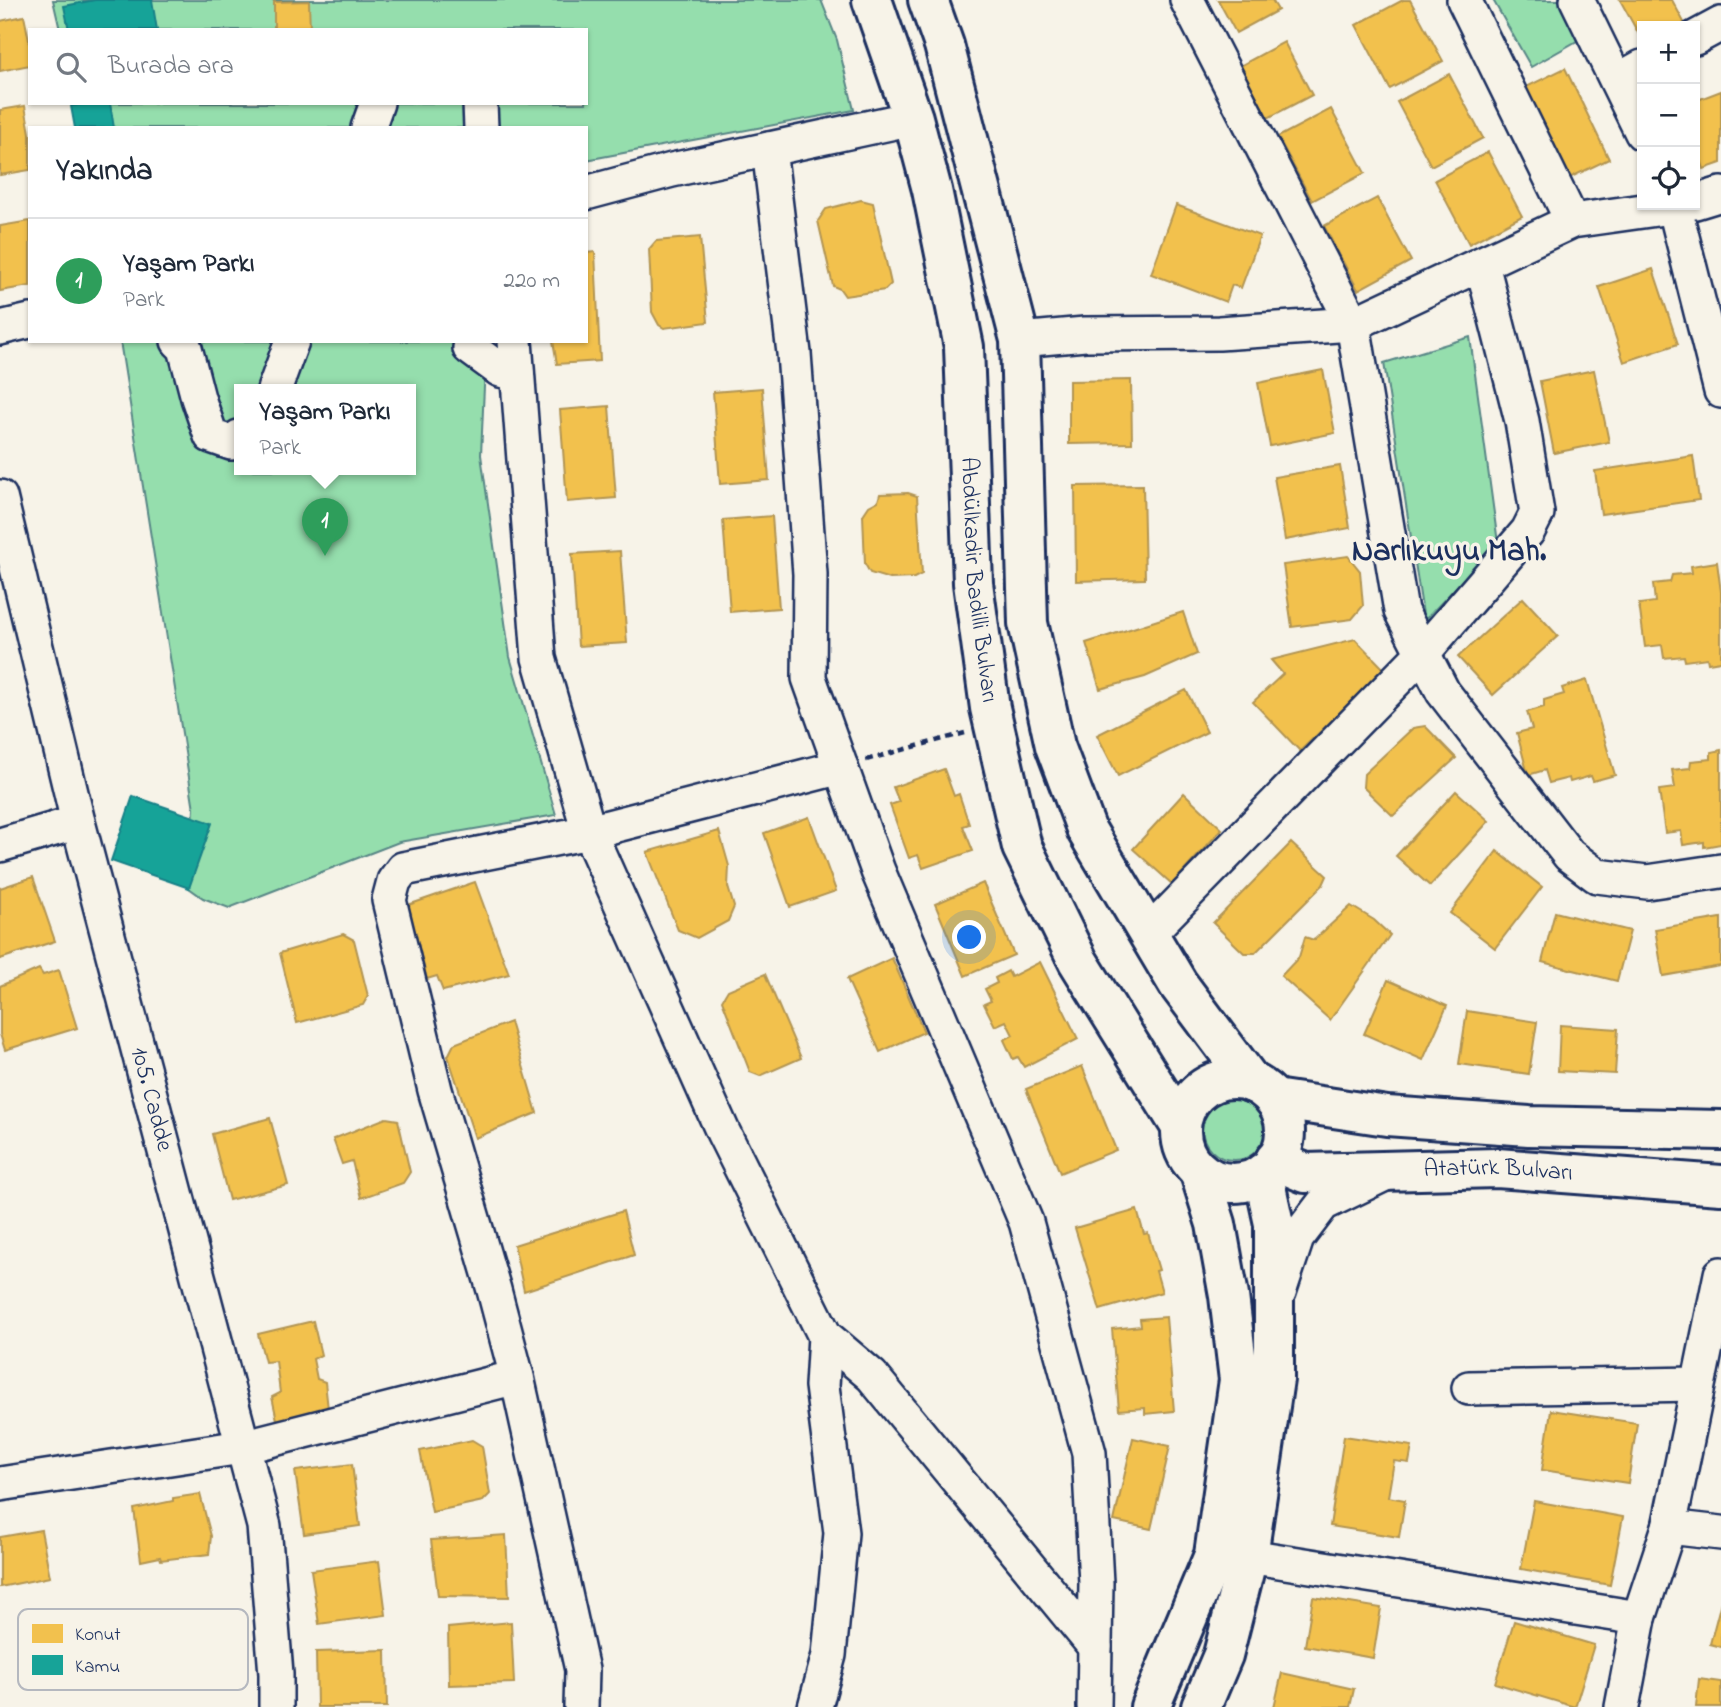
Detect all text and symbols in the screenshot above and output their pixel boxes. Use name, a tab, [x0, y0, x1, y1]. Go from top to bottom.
map controls	[1637, 21, 1700, 210]
button: +	[1637, 21, 1700, 84]
search box	[28, 28, 588, 105]
icon: search	[52, 48, 90, 86]
text: Burada ara	[108, 48, 234, 86]
button: −	[1637, 84, 1700, 147]
button: locate	[1637, 147, 1700, 210]
text: Yakında	[56, 150, 152, 194]
text: Yaşam Parkı	[123, 246, 255, 284]
text: 1	[75, 265, 83, 298]
text: 220 m	[504, 265, 560, 298]
text: Park	[123, 284, 165, 317]
popup	[234, 384, 416, 475]
text: Yaşam Parkı	[259, 394, 391, 432]
text: Park	[259, 432, 301, 465]
street label: Abdülkadir Badilli Bulvarı	[951, 456, 1007, 705]
pin: 1	[302, 498, 348, 556]
district label: Narlıkuyu Mah.	[1352, 529, 1547, 577]
your location	[952, 920, 986, 954]
street label: 105. Cadde	[121, 1043, 182, 1155]
street label: Atatürk Bulvarı	[1423, 1150, 1574, 1191]
legend	[18, 1609, 248, 1690]
text: Konut	[75, 1622, 121, 1649]
text: Kamu	[75, 1654, 120, 1681]

